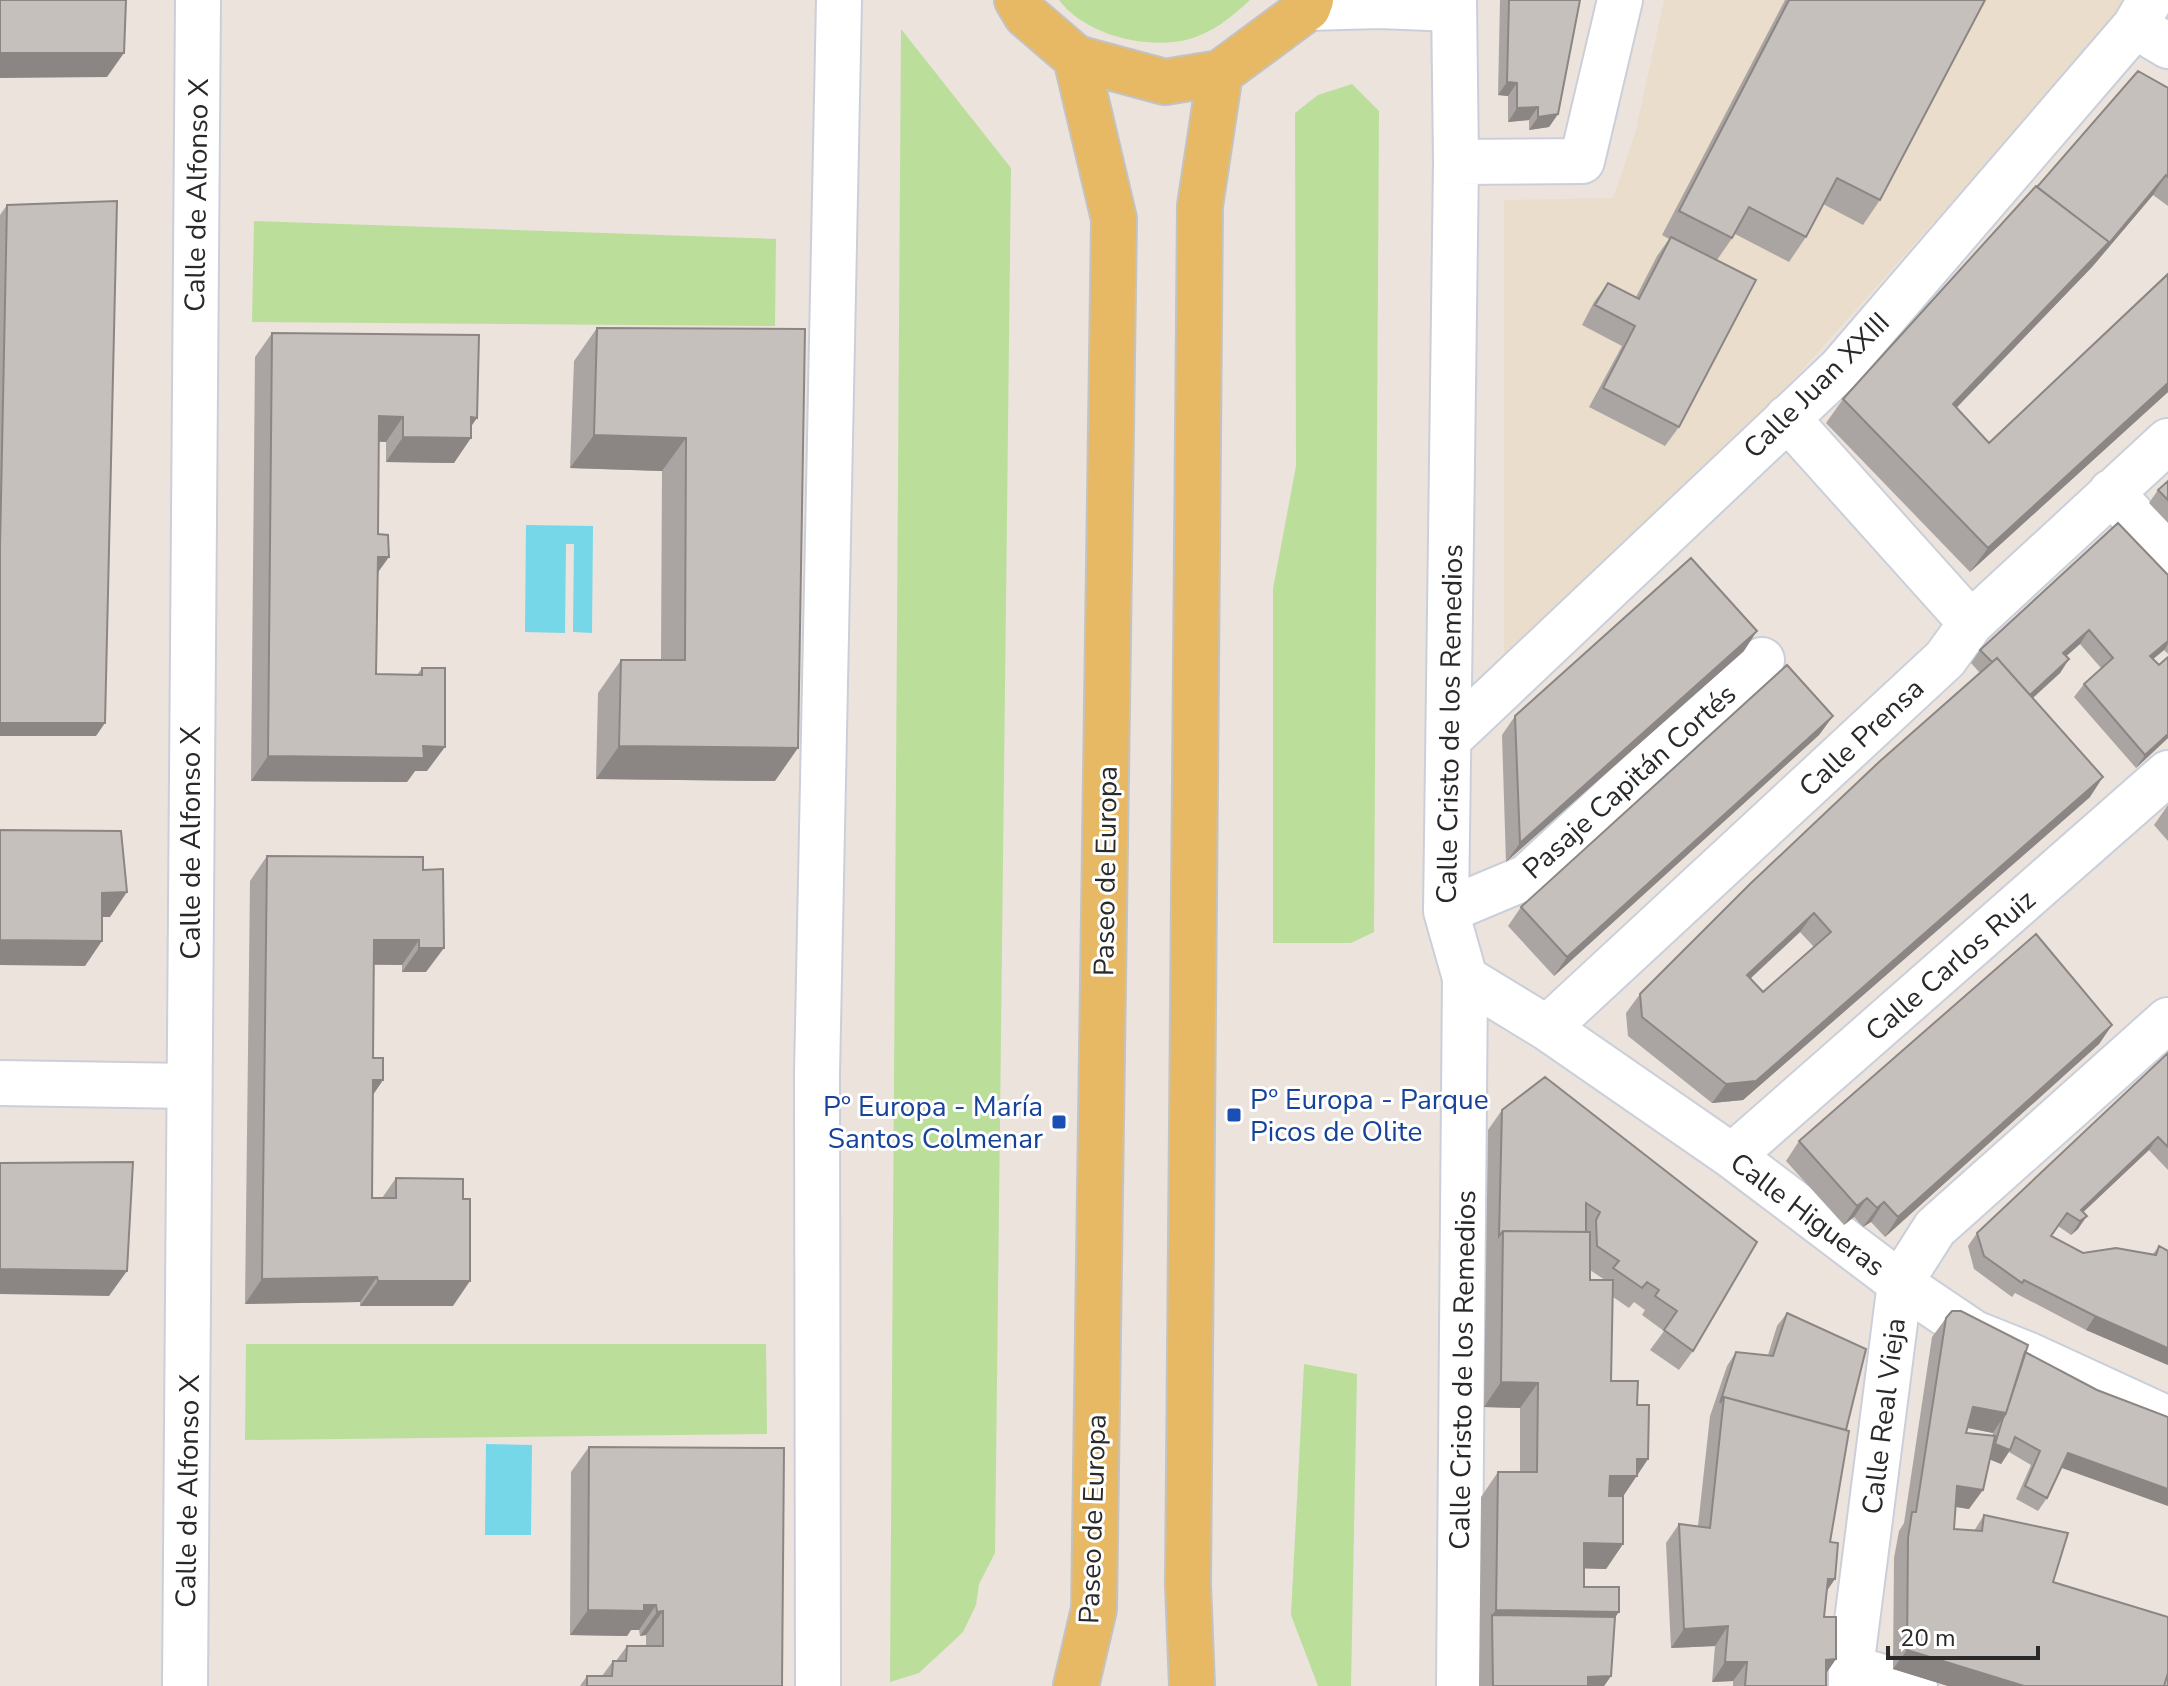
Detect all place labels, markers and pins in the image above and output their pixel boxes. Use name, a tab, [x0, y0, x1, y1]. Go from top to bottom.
place label: Pº Europa - Parque Picos de Olite	[1250, 1081, 1489, 1151]
place label: Pº Europa - María Santos Colmenar	[823, 1088, 1043, 1158]
marker: Pº Europa - Parque Picos de Olite	[1225, 1106, 1243, 1124]
marker: Pº Europa - María Santos Colmenar	[1050, 1113, 1068, 1131]

